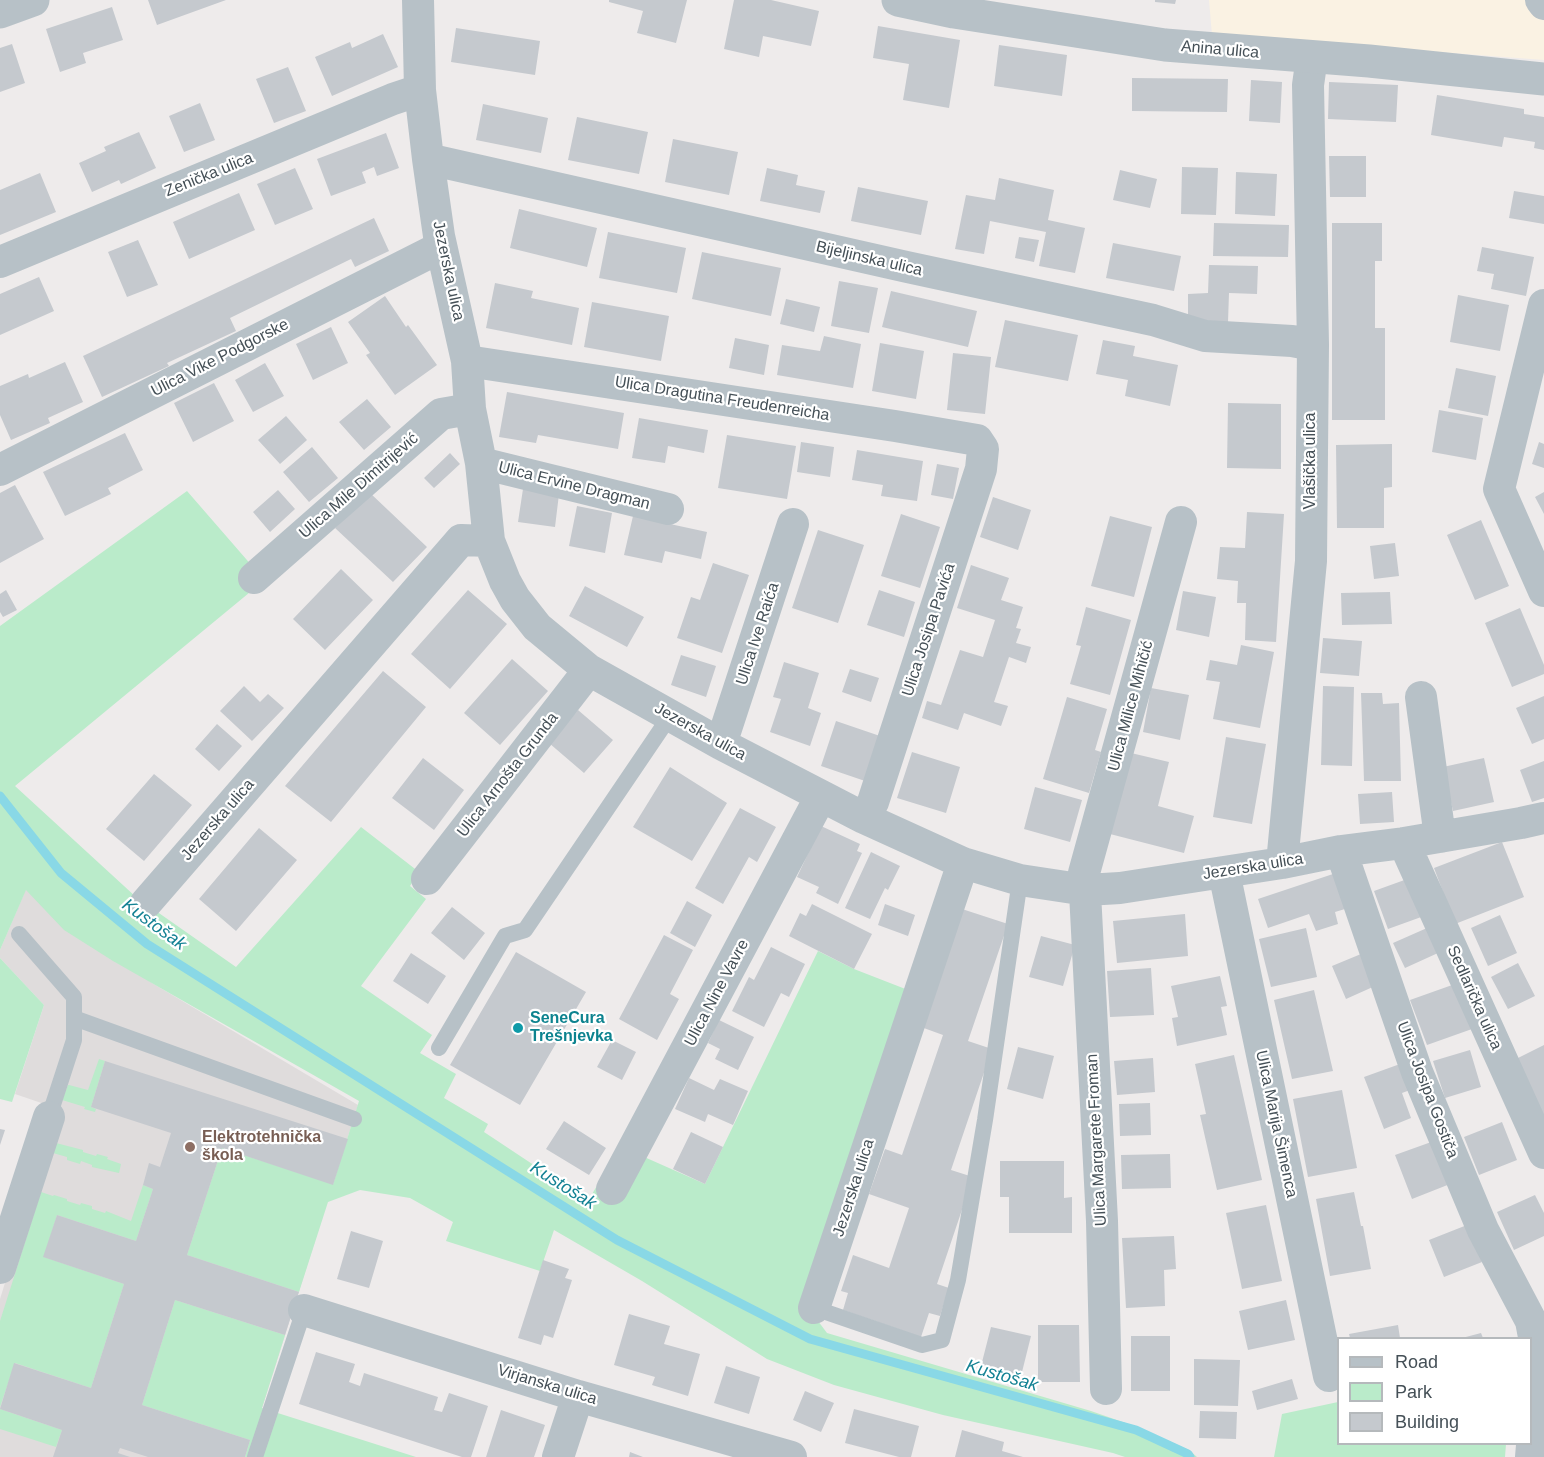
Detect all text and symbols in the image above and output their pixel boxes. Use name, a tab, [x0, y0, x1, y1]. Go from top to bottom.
street label: Anina ulica	[1180, 37, 1260, 63]
street label: Zenička ulica	[162, 149, 256, 201]
street label: Jezerska ulica	[428, 219, 468, 323]
street label: Bijeljinska ulica	[814, 237, 924, 281]
street label: Ulica Vike Podgorske	[148, 315, 292, 401]
street label: Ulica Dragutina Freudenreicha	[613, 373, 831, 425]
street label: Vlašička ulica	[1301, 413, 1321, 509]
street label: Ulica Mile Dimitrijević	[296, 429, 422, 543]
street label: Ulica Ervine Dragman	[496, 458, 652, 514]
street label: Ulica Josipa Pavića	[898, 561, 960, 699]
street label: Ulica Ive Raića	[732, 580, 784, 688]
street label: Ulica Milice Mihičić	[1104, 639, 1158, 773]
street label: Jezerska ulica	[651, 699, 749, 765]
street label: Ulica Arnošta Grunda	[453, 709, 563, 841]
street label: Jezerska ulica	[178, 775, 258, 865]
street label: Jezerska ulica	[1201, 850, 1305, 884]
water label: Kustošak	[118, 895, 190, 955]
street label: Ulica Nine Vavre	[681, 936, 753, 1050]
street label: Sedlarička ulica	[1442, 943, 1506, 1053]
place label: SeneCura Trešnjevka	[530, 1009, 613, 1047]
street label: Ulica Josipa Gostiča	[1392, 1019, 1462, 1161]
marker: SeneCura Trešnjevka	[511, 1021, 525, 1035]
street label: Ulica Marija Šimenca	[1251, 1049, 1301, 1199]
street label: Ulica Margarete Froman	[1083, 1053, 1111, 1227]
place label: Elektrotehnička škola	[202, 1128, 321, 1166]
street label: Jezerska ulica	[829, 1137, 879, 1239]
marker: Elektrotehnička škola	[183, 1140, 197, 1154]
water label: Kustošak	[526, 1157, 600, 1215]
legend	[1337, 1337, 1532, 1445]
text: Road	[1395, 1352, 1438, 1372]
water label: Kustošak	[963, 1355, 1041, 1397]
street label: Virjanska ulica	[495, 1361, 599, 1409]
text: Park	[1395, 1382, 1432, 1402]
text: Building	[1395, 1412, 1459, 1432]

